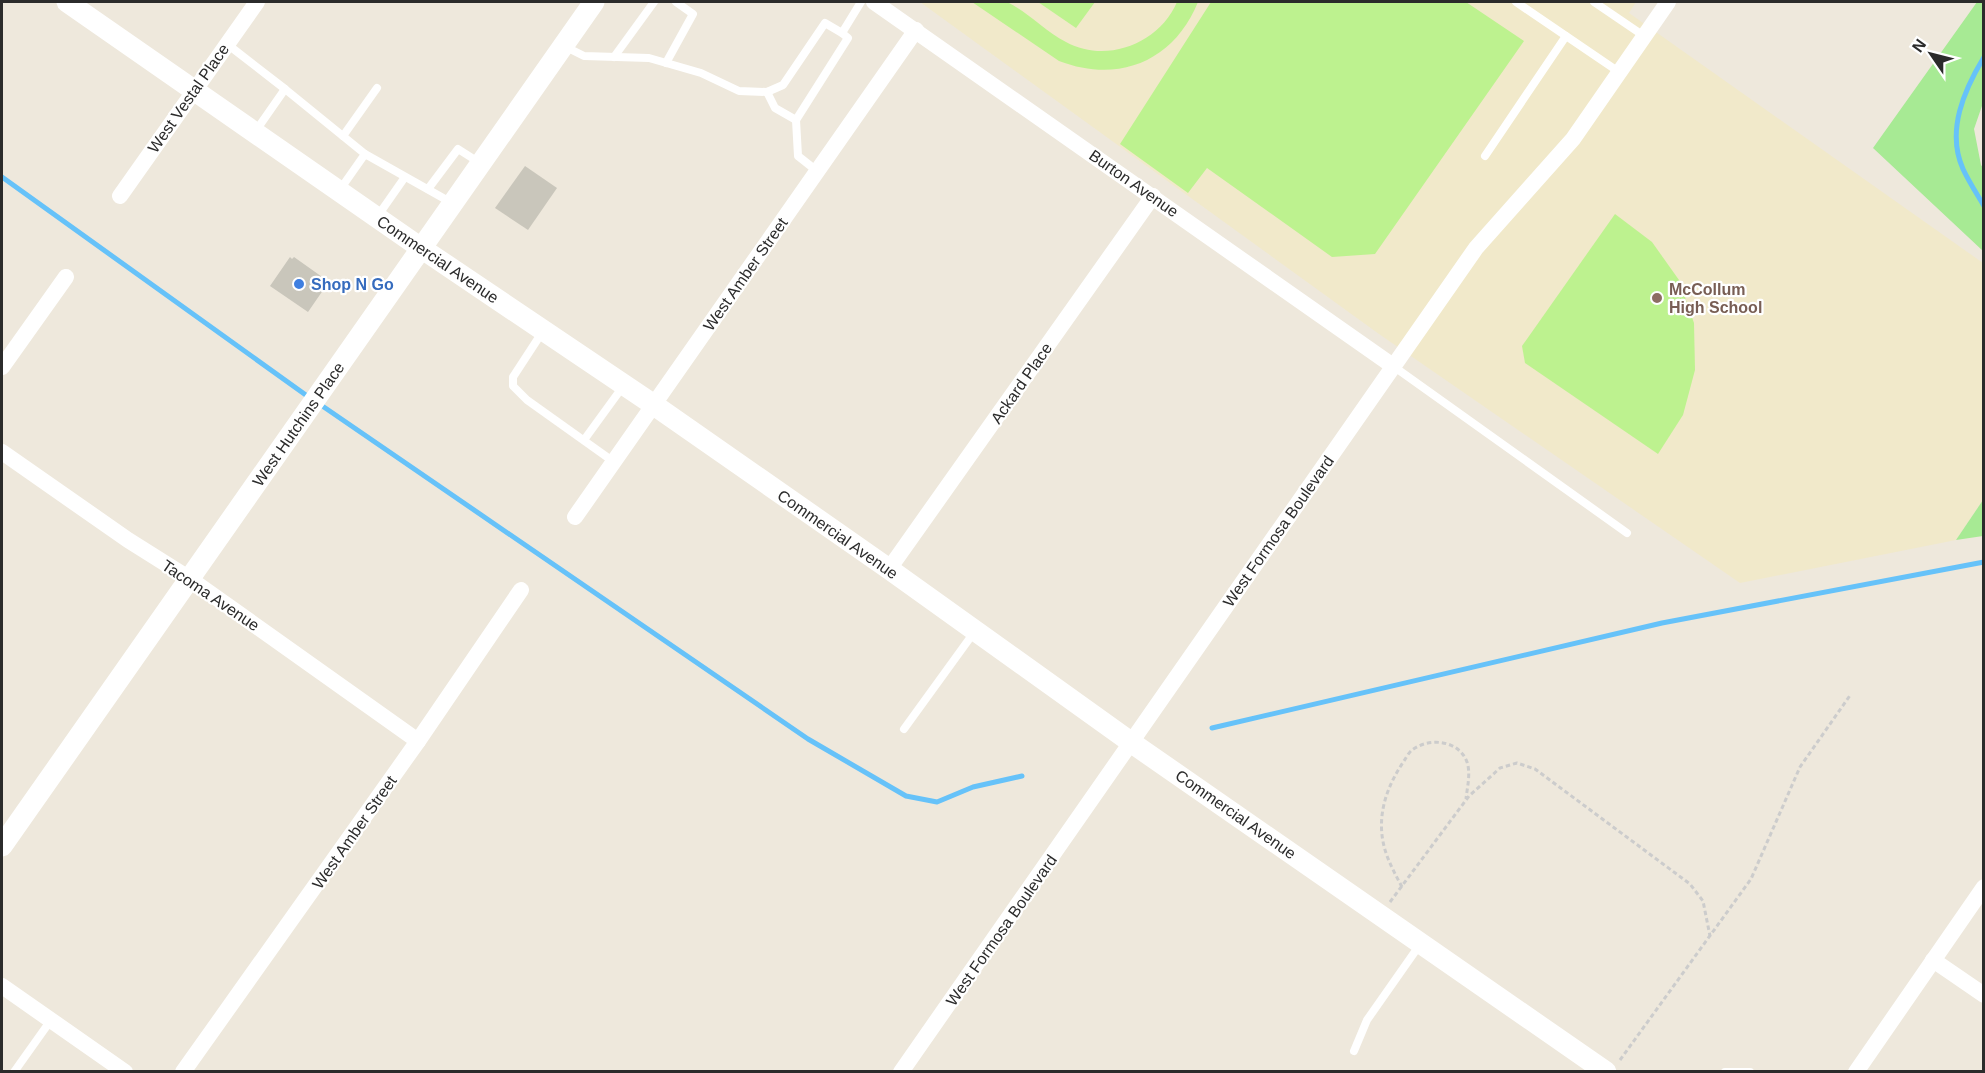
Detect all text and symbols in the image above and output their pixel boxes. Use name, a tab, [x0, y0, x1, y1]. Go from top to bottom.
north arrow	[1901, 24, 1961, 84]
text: N	[1909, 36, 1929, 55]
street label: West Vestal Place	[145, 41, 232, 156]
street label: Burton Avenue	[1086, 146, 1182, 220]
street label: Commercial Avenue	[374, 212, 502, 306]
street label: West Amber Street	[700, 214, 791, 334]
place label: Shop N Go	[311, 276, 394, 293]
marker: Shop N Go	[292, 277, 306, 291]
place label: McCollum High School	[1669, 281, 1762, 316]
marker: McCollum High School	[1650, 291, 1664, 305]
street label: Ackard Place	[987, 340, 1055, 427]
street label: West Hutchins Place	[249, 359, 348, 490]
street label: West Formosa Boulevard	[1220, 453, 1337, 610]
street label: Commercial Avenue	[774, 486, 901, 582]
street label: Tacoma Avenue	[159, 557, 263, 634]
street label: Commercial Avenue	[1172, 766, 1299, 862]
street label: West Amber Street	[309, 772, 400, 892]
street label: West Formosa Boulevard	[943, 852, 1060, 1009]

